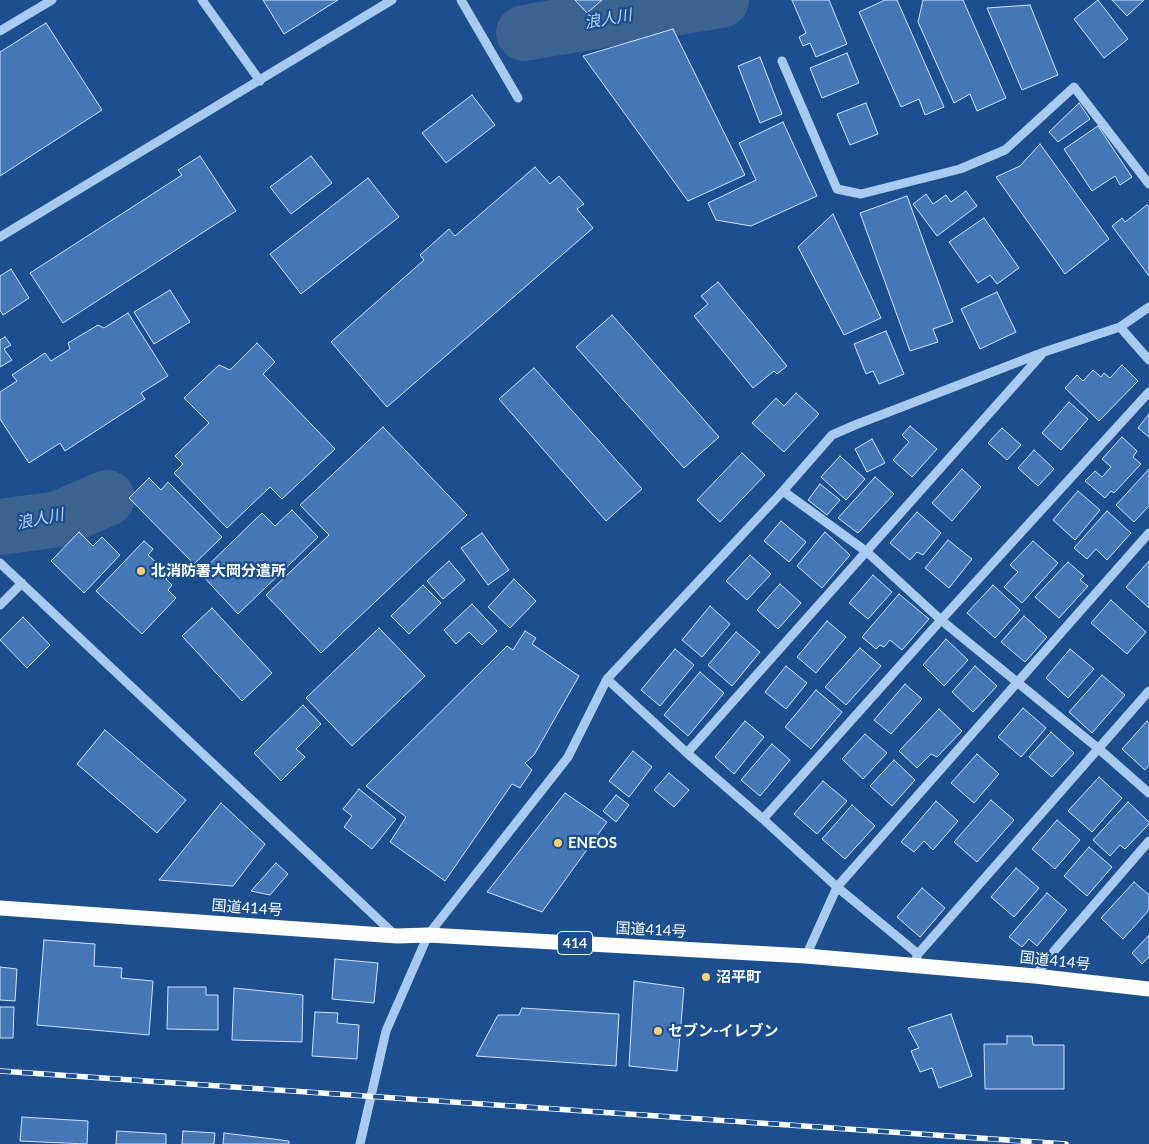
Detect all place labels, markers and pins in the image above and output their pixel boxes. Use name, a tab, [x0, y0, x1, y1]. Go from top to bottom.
place label: 北消防署大岡分遣所	[151, 562, 286, 580]
marker: 北消防署大岡分遣所	[135, 565, 147, 577]
place label: ENEOS	[568, 834, 617, 852]
marker: ENEOS	[552, 837, 564, 849]
place label: 沼平町	[716, 968, 761, 986]
marker: 沼平町	[700, 971, 712, 983]
place label: セブン-イレブン	[668, 1022, 779, 1040]
marker: セブン-イレブン	[652, 1025, 664, 1037]

